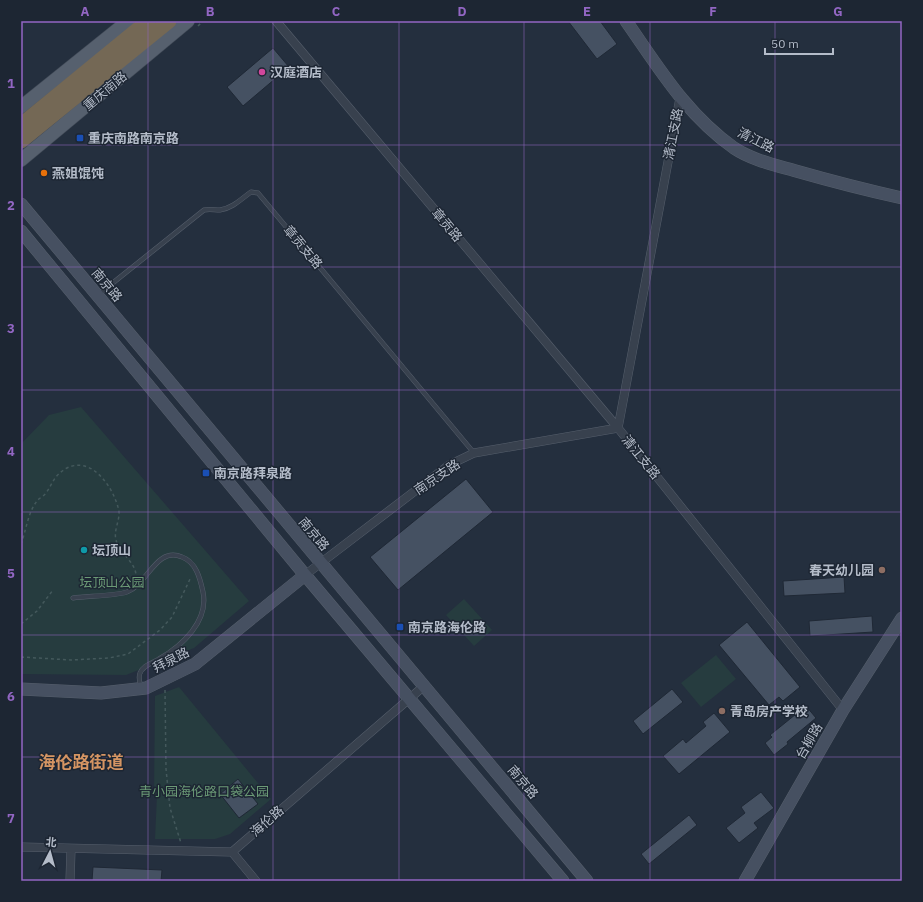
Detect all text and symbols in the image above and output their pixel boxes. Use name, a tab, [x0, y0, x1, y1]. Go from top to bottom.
text: A	[81, 3, 90, 20]
text: B	[206, 3, 215, 20]
text: C	[332, 3, 341, 20]
text: D	[457, 3, 467, 20]
text: E	[583, 3, 591, 20]
text: F	[709, 3, 717, 20]
text: G	[833, 3, 843, 20]
scale bar	[765, 30, 833, 56]
text: 50 m	[771, 36, 799, 51]
place label: 汉庭酒店	[270, 64, 322, 81]
marker: 汉庭酒店	[257, 67, 267, 77]
street label: 重庆南路	[80, 68, 130, 114]
text: 1	[7, 75, 15, 92]
street label: 清江支路	[660, 107, 686, 161]
street label: 清江路	[735, 124, 777, 156]
place label: 重庆南路南京路	[88, 130, 179, 147]
marker: 重庆南路南京路	[75, 133, 85, 143]
place label: 燕姐馄饨	[52, 165, 104, 182]
marker: 燕姐馄饨	[39, 168, 49, 178]
text: 2	[7, 197, 15, 214]
street label: 章贡路	[428, 205, 466, 245]
street label: 章贡支路	[280, 222, 326, 272]
street label: 南京路	[88, 265, 126, 305]
text: 3	[7, 320, 15, 337]
street label: 清江支路	[618, 431, 664, 483]
text: 4	[7, 443, 15, 460]
street label: 南京支路	[411, 455, 463, 499]
place label: 南京路拜泉路	[214, 465, 292, 482]
marker: 南京路拜泉路	[201, 468, 211, 478]
street label: 南京路	[295, 514, 333, 554]
place label: 坛顶山	[92, 542, 131, 559]
marker: 坛顶山	[79, 545, 89, 555]
place label: 春天幼儿园	[809, 562, 874, 579]
text: 5	[7, 565, 15, 582]
marker: 春天幼儿园	[877, 565, 887, 575]
park label: 坛顶山公园	[79, 574, 145, 591]
place label: 南京路海伦路	[408, 619, 486, 636]
marker: 南京路海伦路	[395, 622, 405, 632]
street label: 拜泉路	[150, 644, 192, 676]
text: 6	[7, 688, 15, 705]
place label: 青岛房产学校	[730, 703, 808, 720]
marker: 青岛房产学校	[717, 706, 727, 716]
street label: 台柳路	[792, 720, 826, 762]
district label: 海伦路街道	[39, 751, 124, 773]
street label: 南京路	[504, 762, 542, 802]
park label: 青小园海伦路口袋公园	[139, 783, 269, 800]
street label: 海伦路	[247, 802, 287, 840]
text: 7	[7, 810, 15, 827]
north arrow	[30, 832, 70, 872]
text: 北	[45, 835, 57, 850]

